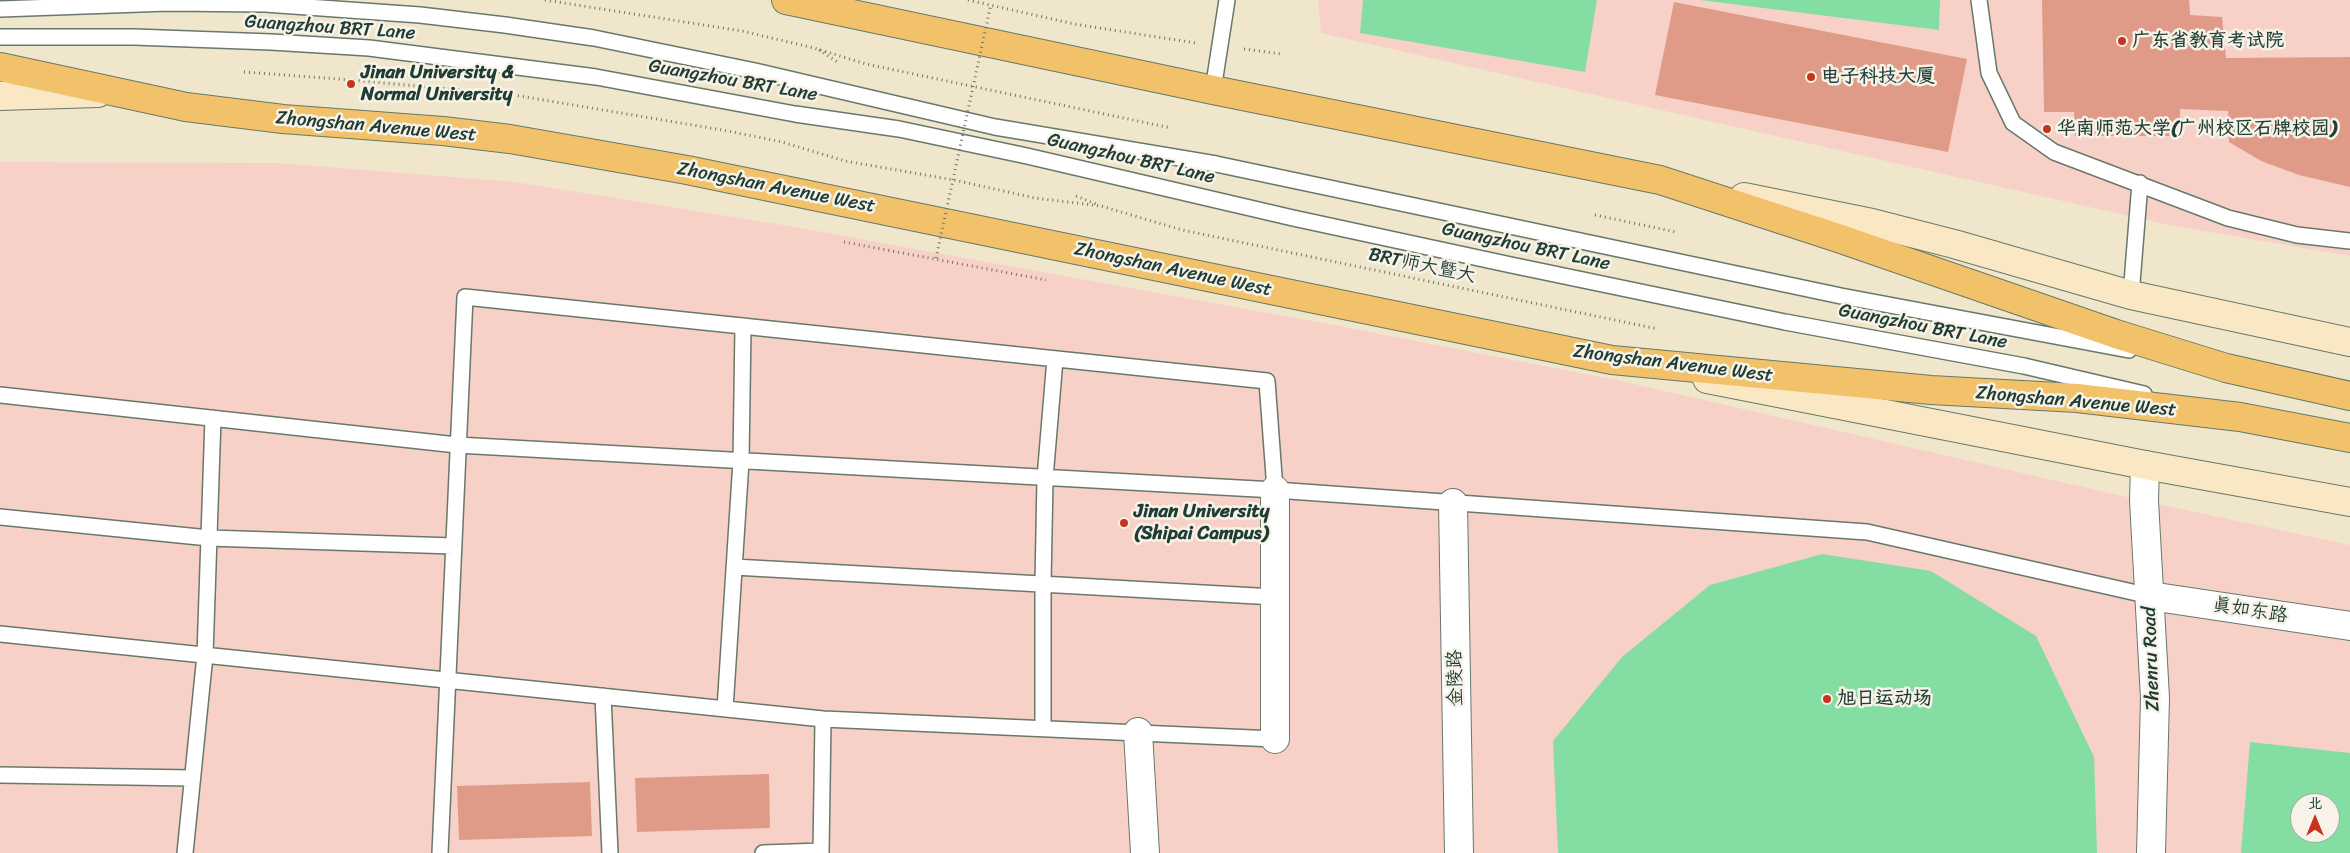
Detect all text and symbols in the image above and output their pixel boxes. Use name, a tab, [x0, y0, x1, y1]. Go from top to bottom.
street label: Guangzhou BRT Lane	[244, 11, 416, 45]
place label: 广东省教育考试院	[2132, 30, 2284, 52]
marker: 广东省教育考试院	[2116, 35, 2128, 47]
street label: Guangzhou BRT Lane	[647, 55, 819, 107]
place label: Jinan University & Normal University	[361, 62, 514, 106]
place label: 电子科技大厦	[1821, 66, 1935, 88]
marker: 电子科技大厦	[1805, 71, 1817, 83]
marker: Jinan University & Normal University	[345, 78, 357, 90]
street label: Zhongshan Avenue West	[275, 107, 477, 147]
place label: 华南师范大学(广州校区石牌校园)	[2057, 118, 2336, 140]
marker: 华南师范大学(广州校区石牌校园)	[2041, 123, 2053, 135]
street label: Guangzhou BRT Lane	[1045, 129, 1217, 189]
street label: Zhongshan Avenue West	[675, 158, 877, 218]
street label: Guangzhou BRT Lane	[1440, 218, 1612, 276]
street label: Zhongshan Avenue West	[1072, 238, 1274, 302]
street label: BRT师大暨大	[1366, 244, 1478, 288]
street label: Guangzhou BRT Lane	[1837, 299, 2009, 355]
street label: Zhongshan Avenue West	[1572, 340, 1774, 388]
street label: Zhongshan Avenue West	[1975, 382, 2177, 422]
place label: Jinan University (Shipai Campus)	[1134, 501, 1270, 545]
marker: Jinan University (Shipai Campus)	[1118, 517, 1130, 529]
street label: 真如东路	[2211, 594, 2289, 628]
street label: Zhenru Road	[2139, 606, 2165, 712]
street label: 金陵路	[1444, 649, 1468, 707]
place label: 旭日运动场	[1837, 688, 1932, 710]
marker: 旭日运动场	[1821, 693, 1833, 705]
text: 北	[2308, 791, 2322, 816]
north arrow	[2290, 793, 2340, 843]

